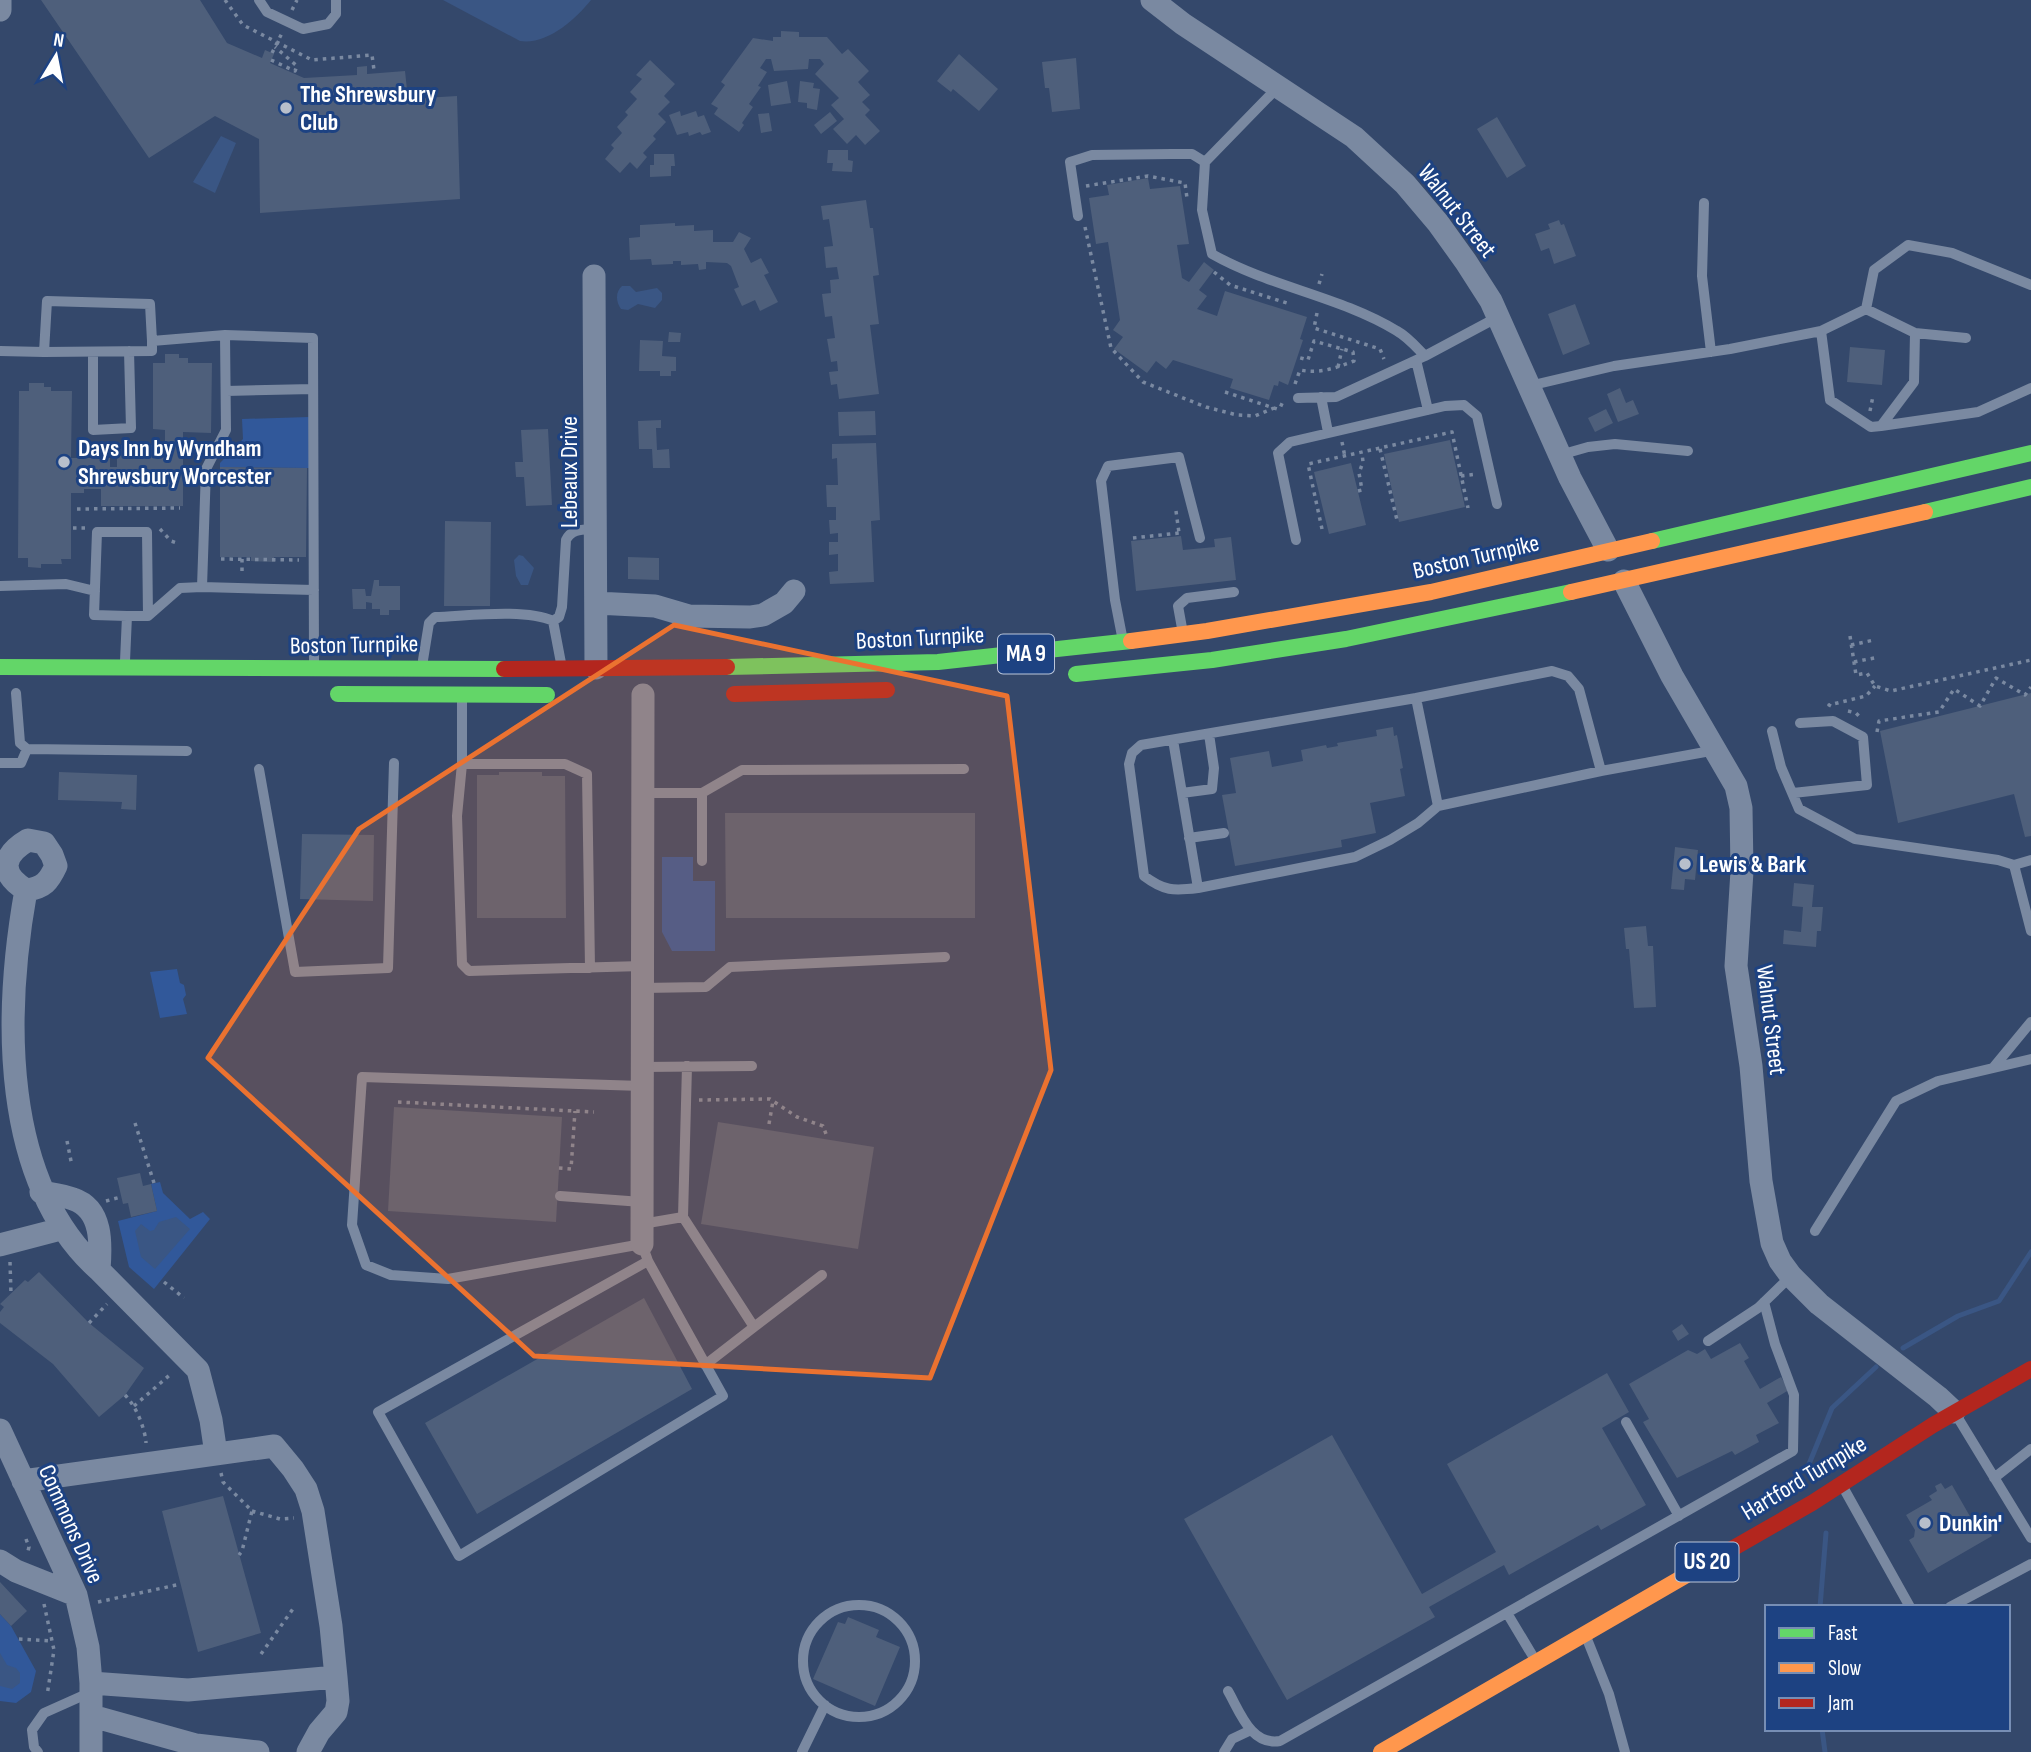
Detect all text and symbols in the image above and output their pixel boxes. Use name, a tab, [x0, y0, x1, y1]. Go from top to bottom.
north arrow	[21, 21, 91, 91]
text: N	[52, 29, 66, 53]
place label: The Shrewsbury Club	[300, 80, 436, 137]
marker: The Shrewsbury Club	[278, 100, 294, 116]
street label: Walnut Street	[1411, 158, 1503, 264]
street label: Lebeaux Drive	[555, 416, 584, 528]
place label: Days Inn by Wyndham Shrewsbury Worcester	[78, 434, 272, 491]
marker: Days Inn by Wyndham Shrewsbury Worcester	[56, 454, 72, 470]
street label: Boston Turnpike	[1410, 528, 1542, 586]
street label: Boston Turnpike	[855, 620, 985, 656]
street label: Boston Turnpike	[290, 629, 418, 661]
road number: MA 9	[998, 634, 1054, 674]
place label: Lewis & Bark	[1699, 850, 1806, 879]
marker: Lewis & Bark	[1677, 856, 1693, 872]
street label: Walnut Street	[1750, 963, 1792, 1077]
street label: Hartford Turnpike	[1736, 1429, 1872, 1527]
street label: Commons Drive	[32, 1460, 110, 1588]
place label: Dunkin'	[1939, 1509, 2002, 1538]
marker: Dunkin'	[1917, 1515, 1933, 1531]
road number: US 20	[1676, 1542, 1738, 1582]
legend	[1765, 1605, 2010, 1731]
text: Fast	[1828, 1621, 1858, 1646]
text: Slow	[1828, 1656, 1862, 1681]
text: Jam	[1827, 1691, 1854, 1716]

